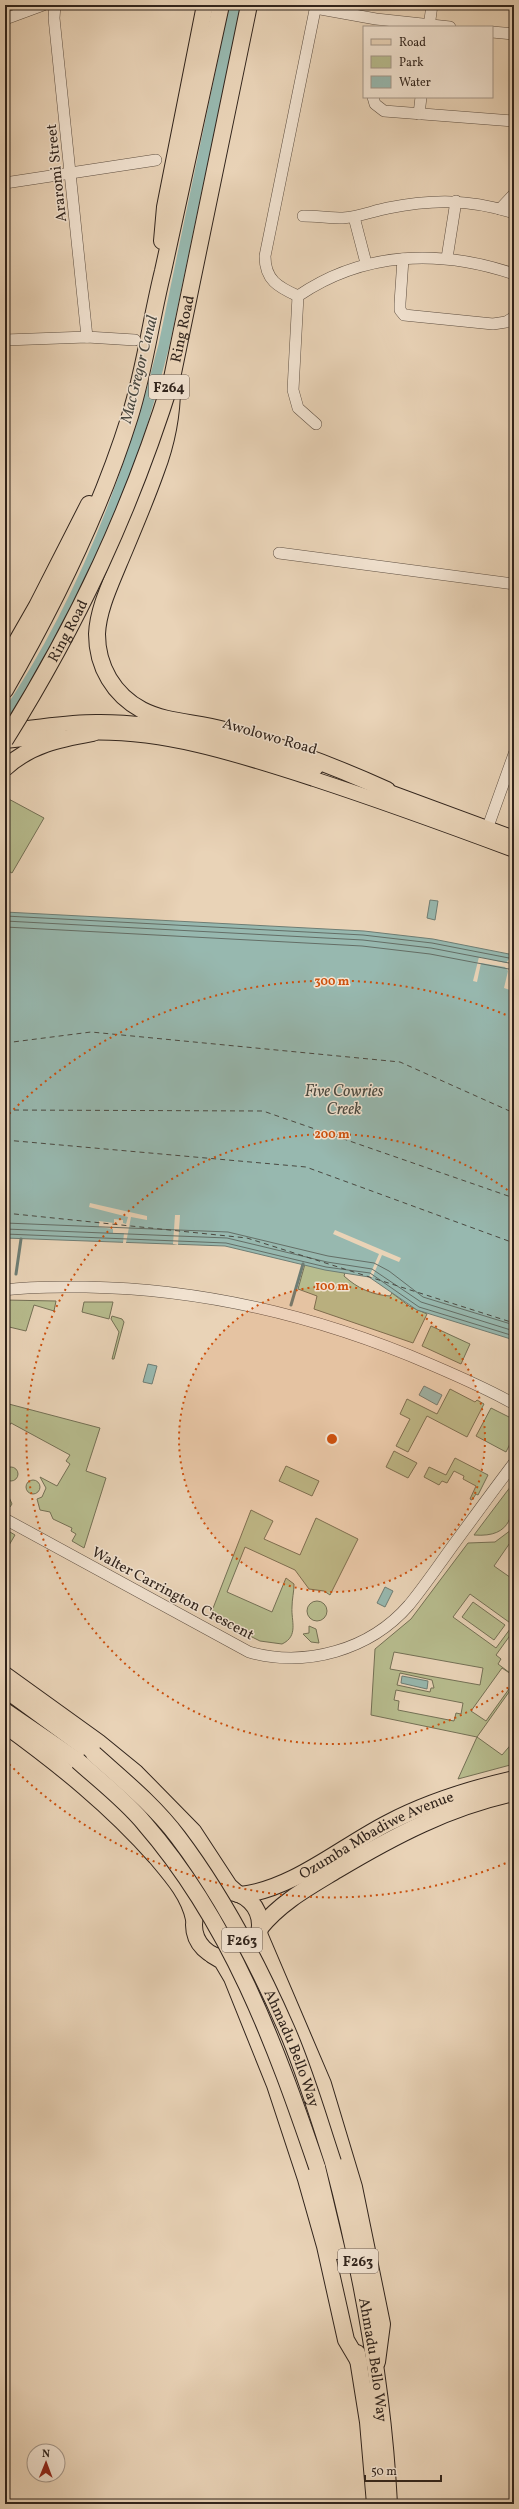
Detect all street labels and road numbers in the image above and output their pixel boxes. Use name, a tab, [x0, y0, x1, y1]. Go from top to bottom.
street label: Araromi Street	[42, 123, 73, 223]
street label: Ring Road	[166, 294, 201, 365]
road number: F264	[149, 375, 189, 399]
street label: Ring Road	[44, 596, 94, 667]
street label: Awolowo Road	[220, 714, 319, 761]
street label: Walter Carrington Crescent	[87, 1543, 257, 1646]
street label: Ozumba Mbadiwe Avenue	[296, 1787, 457, 1885]
road number: F263	[222, 1928, 262, 1952]
street label: Ahmadu Bello Way	[258, 1986, 324, 2110]
road number: F263	[338, 2249, 378, 2273]
street label: Ahmadu Bello Way	[352, 2296, 391, 2423]

